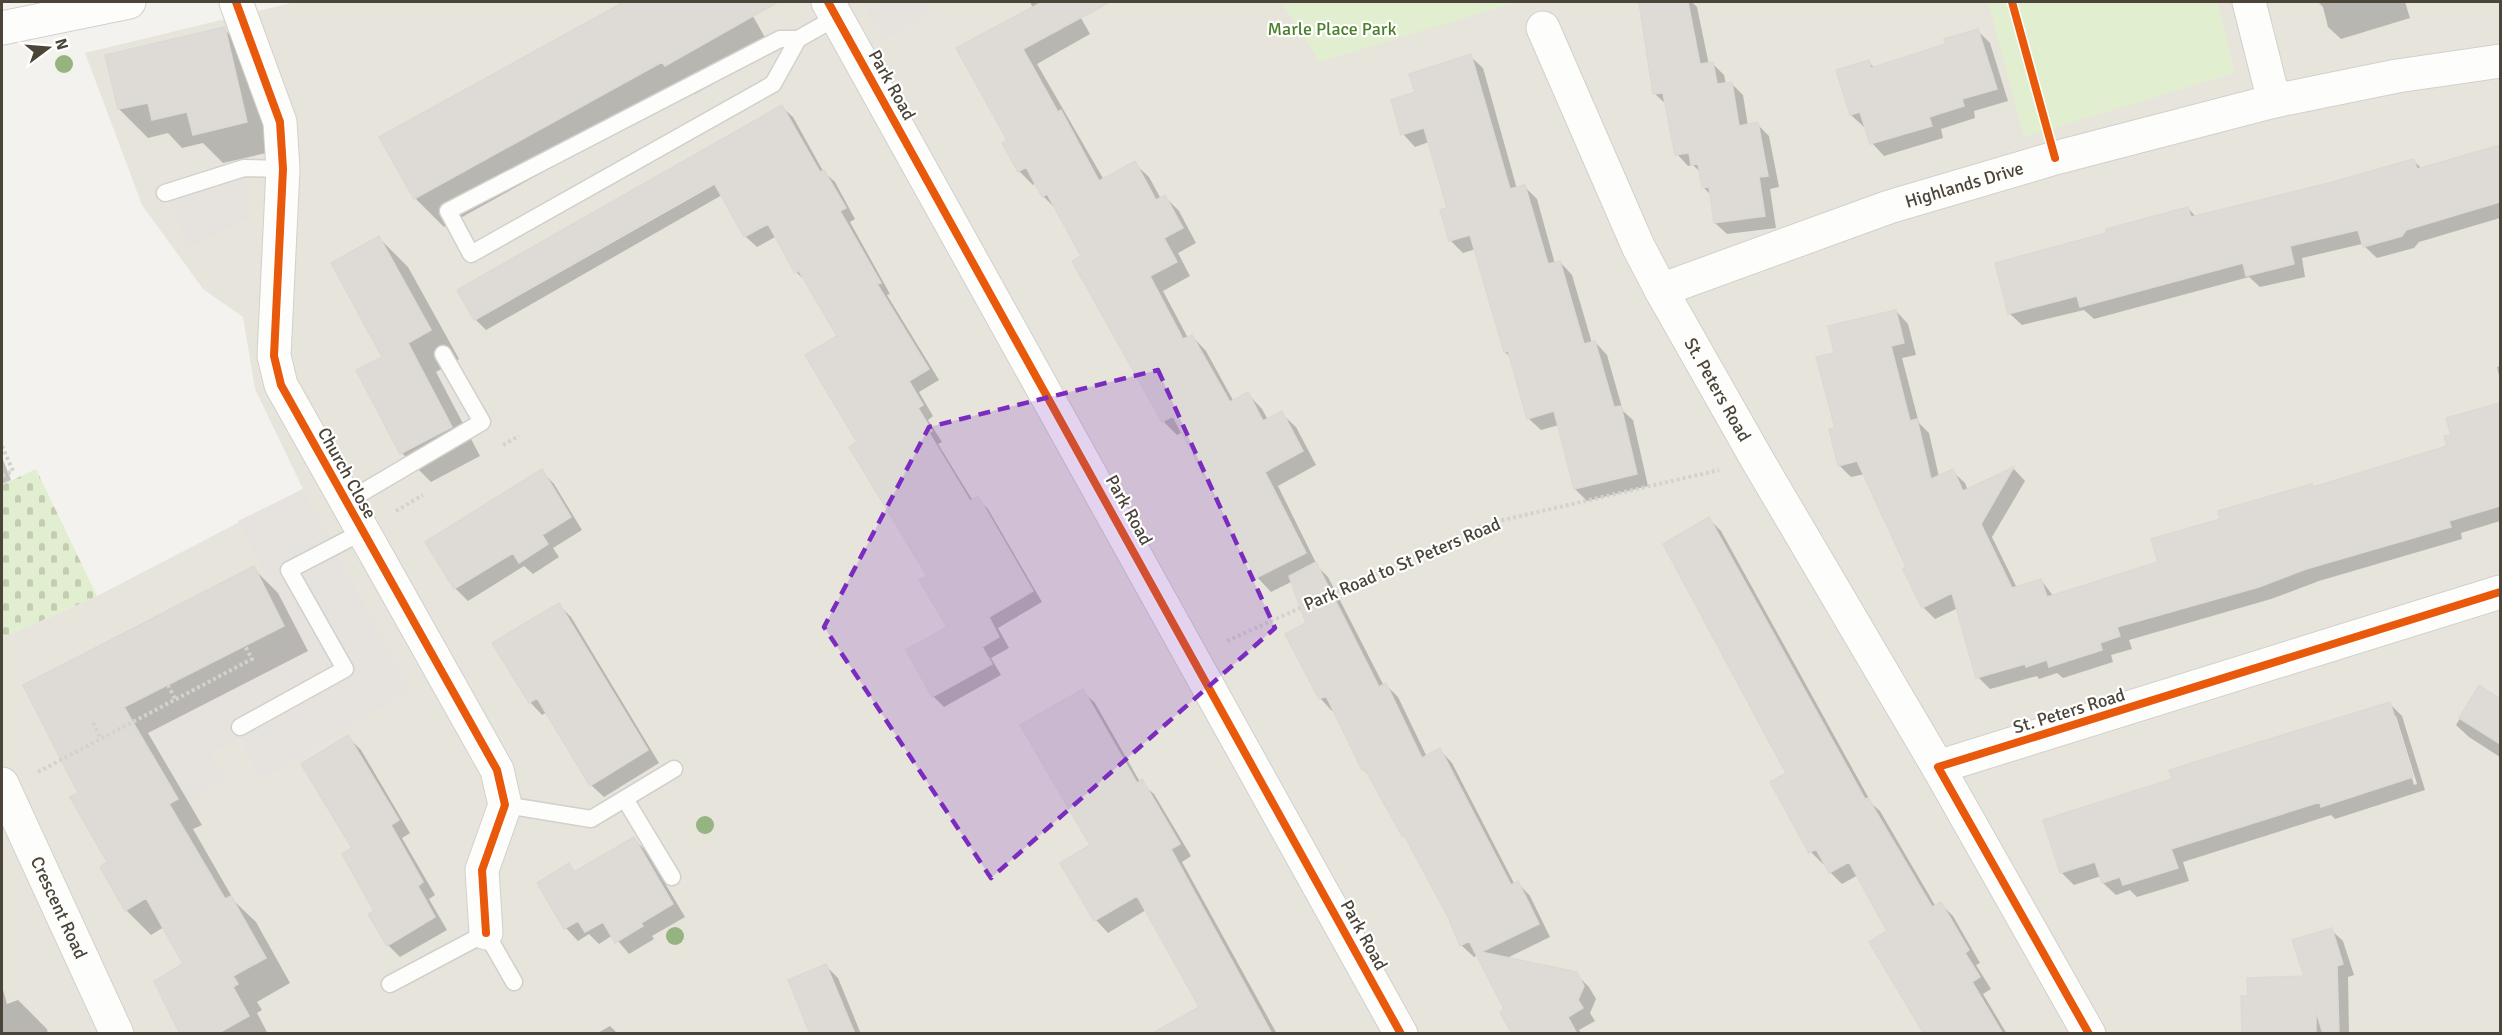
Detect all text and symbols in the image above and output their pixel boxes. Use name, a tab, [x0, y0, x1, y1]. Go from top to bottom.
north arrow	[18, 18, 78, 78]
park label: Marle Place Park	[1268, 18, 1396, 40]
text: N	[50, 36, 73, 52]
street label: Park Road	[864, 46, 920, 124]
street label: Highlands Drive	[1902, 157, 2026, 213]
street label: St. Peters Road	[1679, 334, 1756, 445]
street label: Church Close	[313, 423, 381, 523]
street label: Park Road	[1101, 471, 1157, 549]
street label: Park Road to St Peters Road	[1300, 513, 1504, 615]
street label: St. Peters Road	[2010, 684, 2128, 738]
street label: Crescent Road	[26, 853, 92, 962]
street label: Park Road	[1336, 896, 1392, 974]

